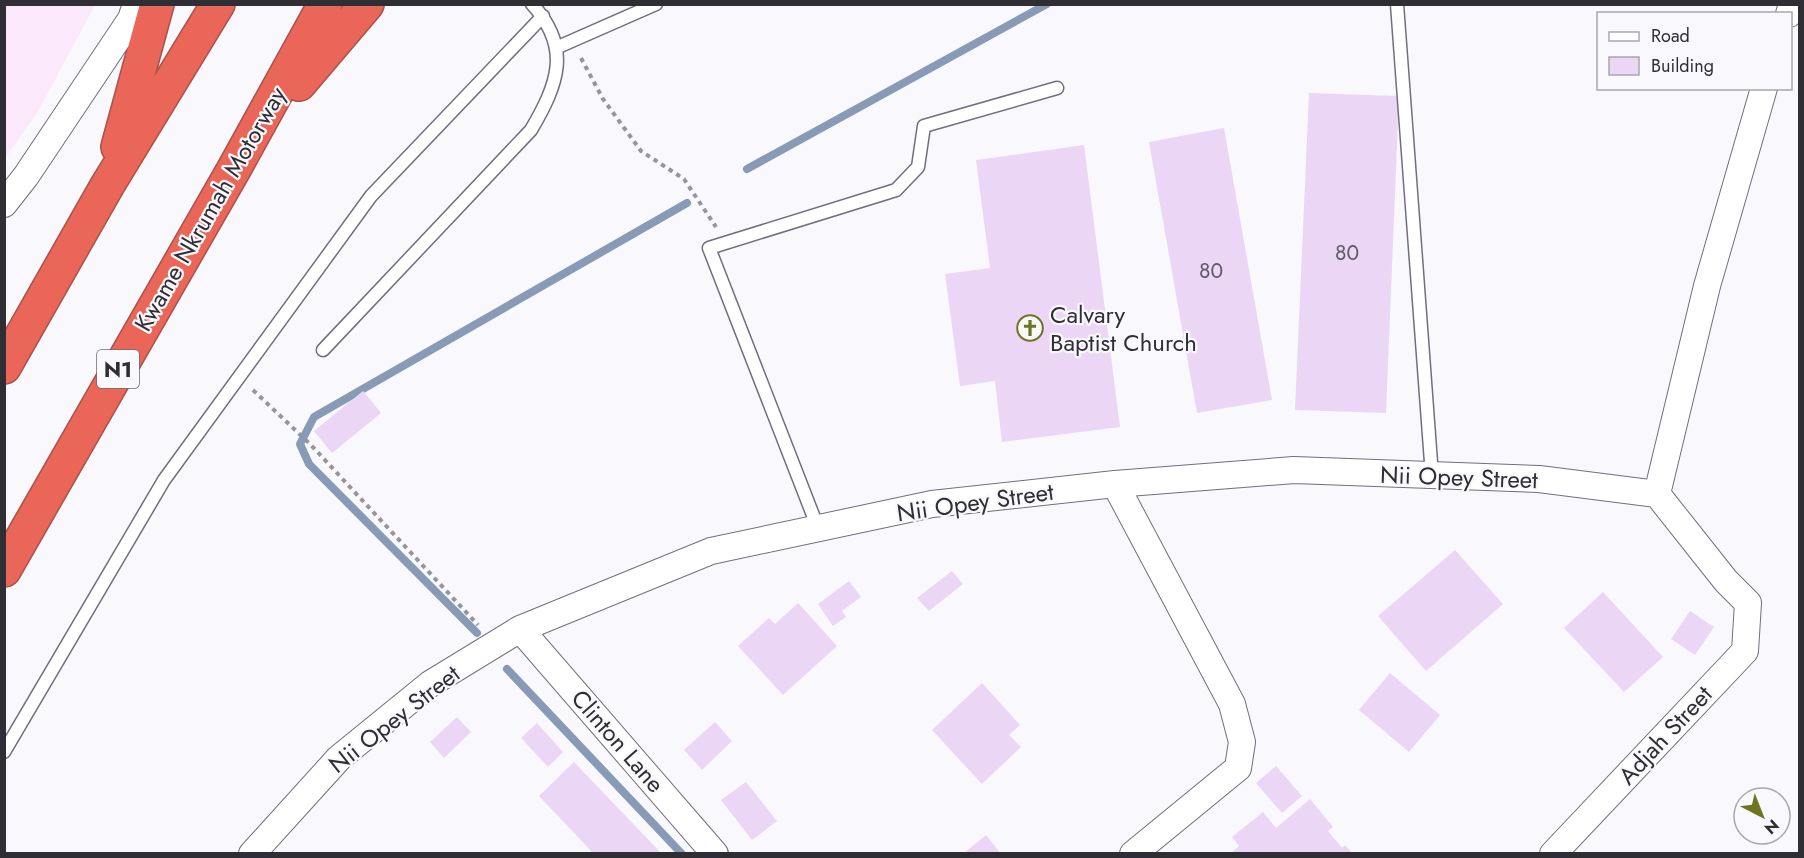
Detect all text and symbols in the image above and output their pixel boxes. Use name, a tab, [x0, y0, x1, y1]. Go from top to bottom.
legend	[1597, 12, 1792, 90]
text: Road	[1651, 23, 1690, 49]
text: Building	[1651, 53, 1714, 79]
street label: Kwame Nkrumah Motorway	[126, 80, 295, 338]
house number: 80	[1335, 238, 1359, 268]
house number: 80	[1199, 256, 1223, 286]
place label: Calvary Baptist Church	[1050, 297, 1197, 360]
church icon: Calvary Baptist Church	[1015, 313, 1045, 343]
road number: N1	[97, 350, 139, 388]
street label: Nii Opey Street	[1379, 457, 1539, 497]
street label: Nii Opey Street	[894, 474, 1056, 530]
street label: Nii Opey Street	[321, 656, 467, 781]
street label: Adjah Street	[1610, 678, 1720, 792]
street label: Clinton Lane	[563, 682, 673, 800]
north arrow	[1732, 786, 1792, 846]
text: N	[1759, 814, 1784, 840]

